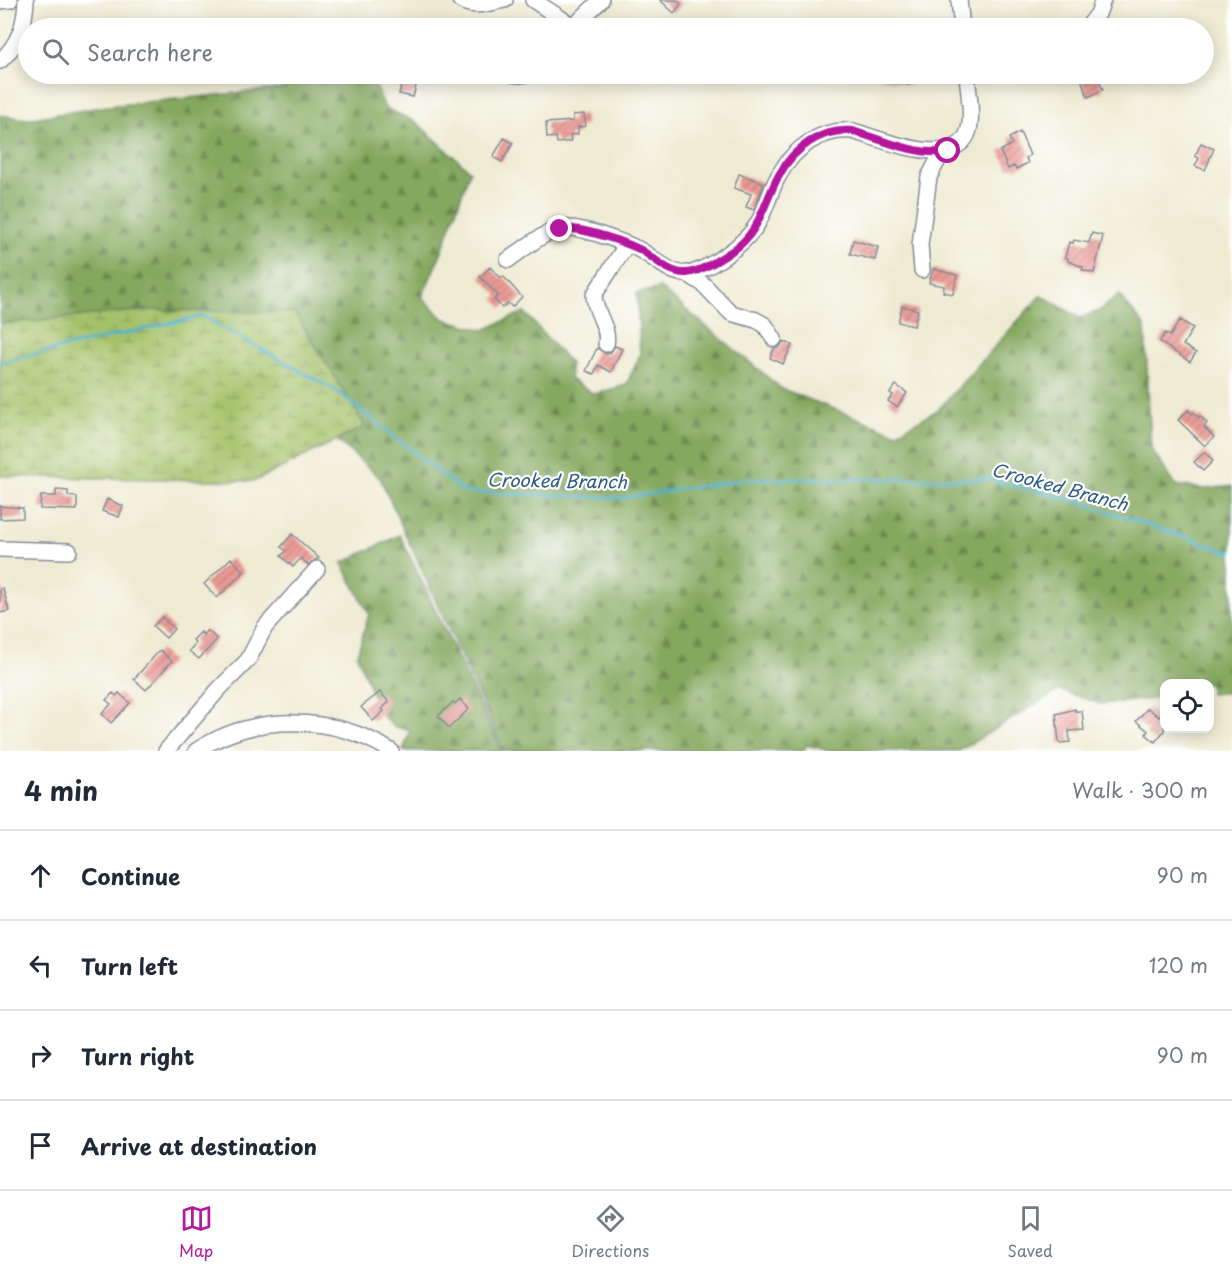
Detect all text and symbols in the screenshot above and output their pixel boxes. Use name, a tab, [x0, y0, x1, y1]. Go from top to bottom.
search box	[18, 18, 1214, 84]
icon: search	[39, 35, 72, 68]
text: Search here	[87, 35, 213, 68]
route start	[934, 137, 960, 163]
route end	[546, 215, 572, 241]
water label: Crooked Branch	[989, 455, 1131, 517]
water label: Crooked Branch	[487, 465, 628, 495]
map controls	[1160, 679, 1214, 733]
button: locate	[1160, 679, 1214, 733]
text: 4 min	[24, 771, 98, 810]
text: Walk · 300 m	[1072, 775, 1208, 805]
icon: ahead	[24, 859, 57, 892]
text: Continue	[81, 859, 180, 892]
text: 90 m	[1157, 860, 1208, 890]
icon: left	[24, 949, 57, 982]
text: Turn left	[81, 949, 178, 982]
text: 120 m	[1149, 950, 1208, 980]
icon: right	[24, 1039, 57, 1072]
text: Turn right	[81, 1039, 194, 1072]
text: 90 m	[1157, 1040, 1208, 1070]
icon: arrive	[24, 1129, 57, 1162]
text: Arrive at destination	[81, 1129, 317, 1162]
tab: Map	[179, 1202, 213, 1262]
tab: Directions	[571, 1202, 649, 1262]
tab: Saved	[1007, 1202, 1053, 1262]

